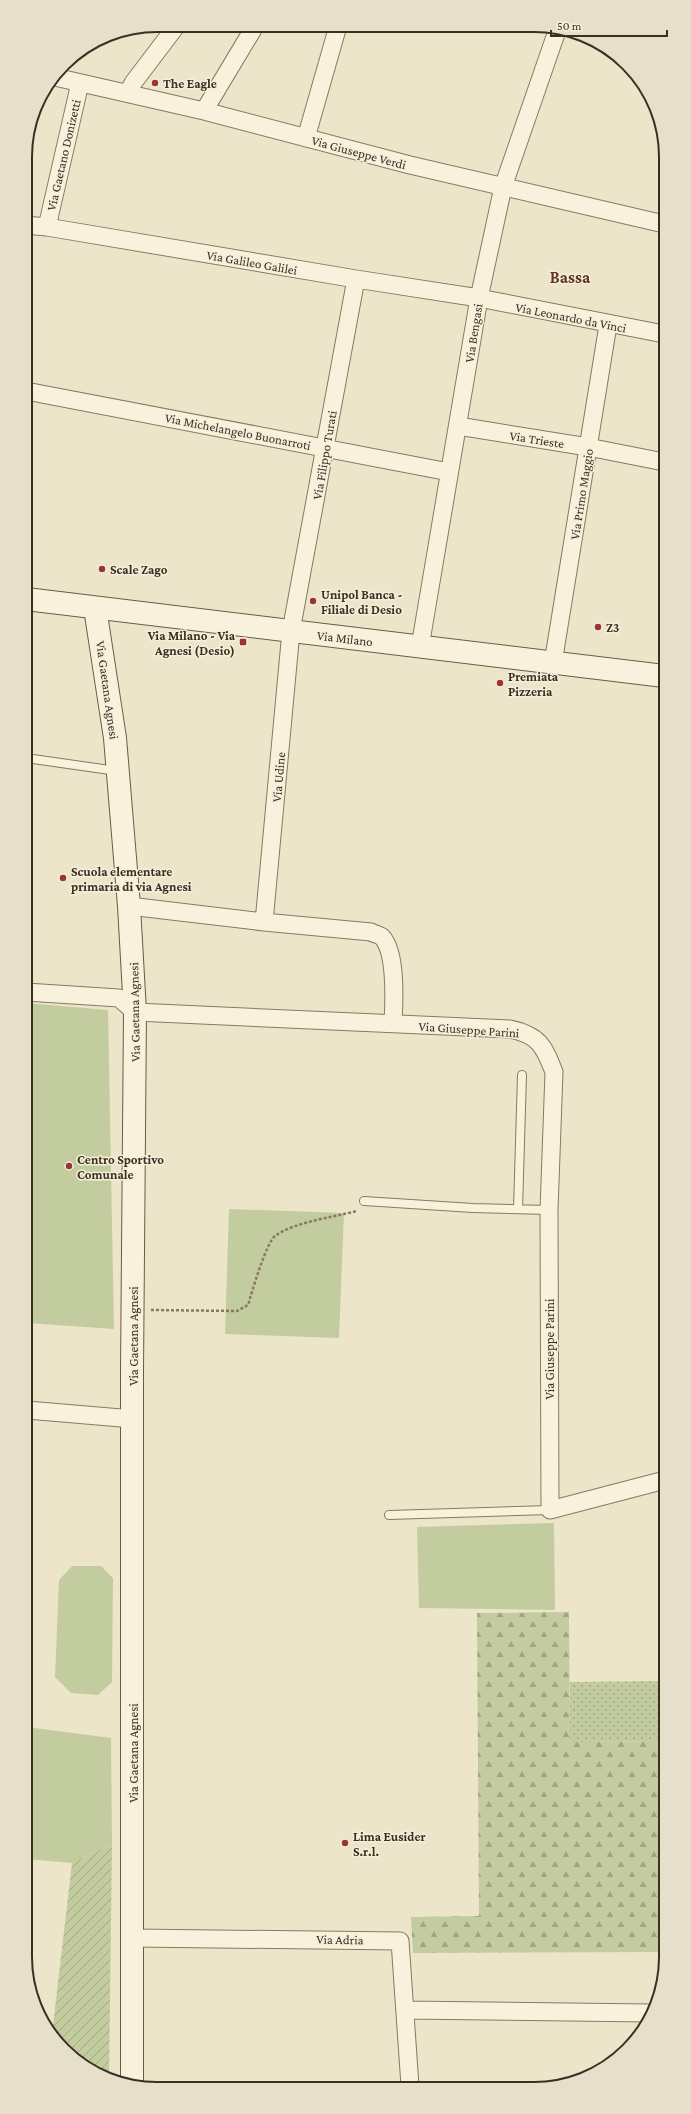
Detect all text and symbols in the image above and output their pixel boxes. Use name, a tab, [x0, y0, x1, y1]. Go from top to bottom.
scale bar	[551, 12, 667, 38]
text: 50 m	[557, 19, 582, 33]
place label: The Eagle	[163, 76, 217, 91]
marker: The Eagle	[150, 78, 160, 88]
street label: Via Gaetano Donizetti	[43, 97, 84, 212]
street label: Via Giuseppe Verdi	[310, 133, 408, 172]
street label: Via Galileo Galilei	[205, 247, 299, 278]
district label: Bassa	[550, 268, 591, 287]
street label: Via Leonardo da Vinci	[514, 299, 628, 336]
street label: Via Bengasi	[461, 302, 486, 364]
street label: Via Filippo Turati	[309, 409, 340, 501]
street label: Via Michelangelo Buonarroti	[164, 410, 313, 453]
street label: Via Trieste	[509, 428, 565, 451]
street label: Via Primo Maggio	[567, 447, 596, 541]
place label: Scale Zago	[110, 562, 168, 577]
marker: Scale Zago	[97, 564, 107, 574]
place label: Unipol Banca - Filiale di Desio	[321, 587, 402, 617]
marker: Unipol Banca - Filiale di Desio	[308, 596, 318, 606]
place label: Z3	[606, 620, 619, 635]
marker: Z3	[593, 622, 603, 632]
place label: Via Milano - Via Agnesi (Desio)	[147, 628, 236, 659]
street label: Via Milano	[316, 628, 374, 649]
marker: Via Milano - Via Agnesi (Desio)	[238, 637, 248, 647]
street label: Via Gaetana Agnesi	[93, 640, 122, 741]
place label: Premiata Pizzeria	[508, 669, 559, 699]
marker: Premiata Pizzeria	[495, 678, 505, 688]
street label: Via Udine	[269, 751, 288, 803]
place label: Scuola elementare primaria di via Agnesi	[71, 864, 192, 894]
marker: Scuola elementare primaria di via Agnesi	[58, 873, 68, 883]
street label: Via Gaetana Agnesi	[126, 962, 143, 1062]
street label: Via Giuseppe Parini	[418, 1018, 520, 1041]
place label: Centro Sportivo Comunale	[77, 1152, 164, 1182]
marker: Centro Sportivo Comunale	[64, 1161, 74, 1171]
street label: Via Gaetana Agnesi	[126, 1286, 141, 1386]
street label: Via Giuseppe Parini	[542, 1298, 557, 1399]
street label: Via Gaetana Agnesi	[126, 1703, 141, 1803]
place label: Lima Eusider S.r.l.	[353, 1829, 426, 1859]
marker: Lima Eusider S.r.l.	[340, 1838, 350, 1848]
street label: Via Adria	[316, 1932, 364, 1947]

